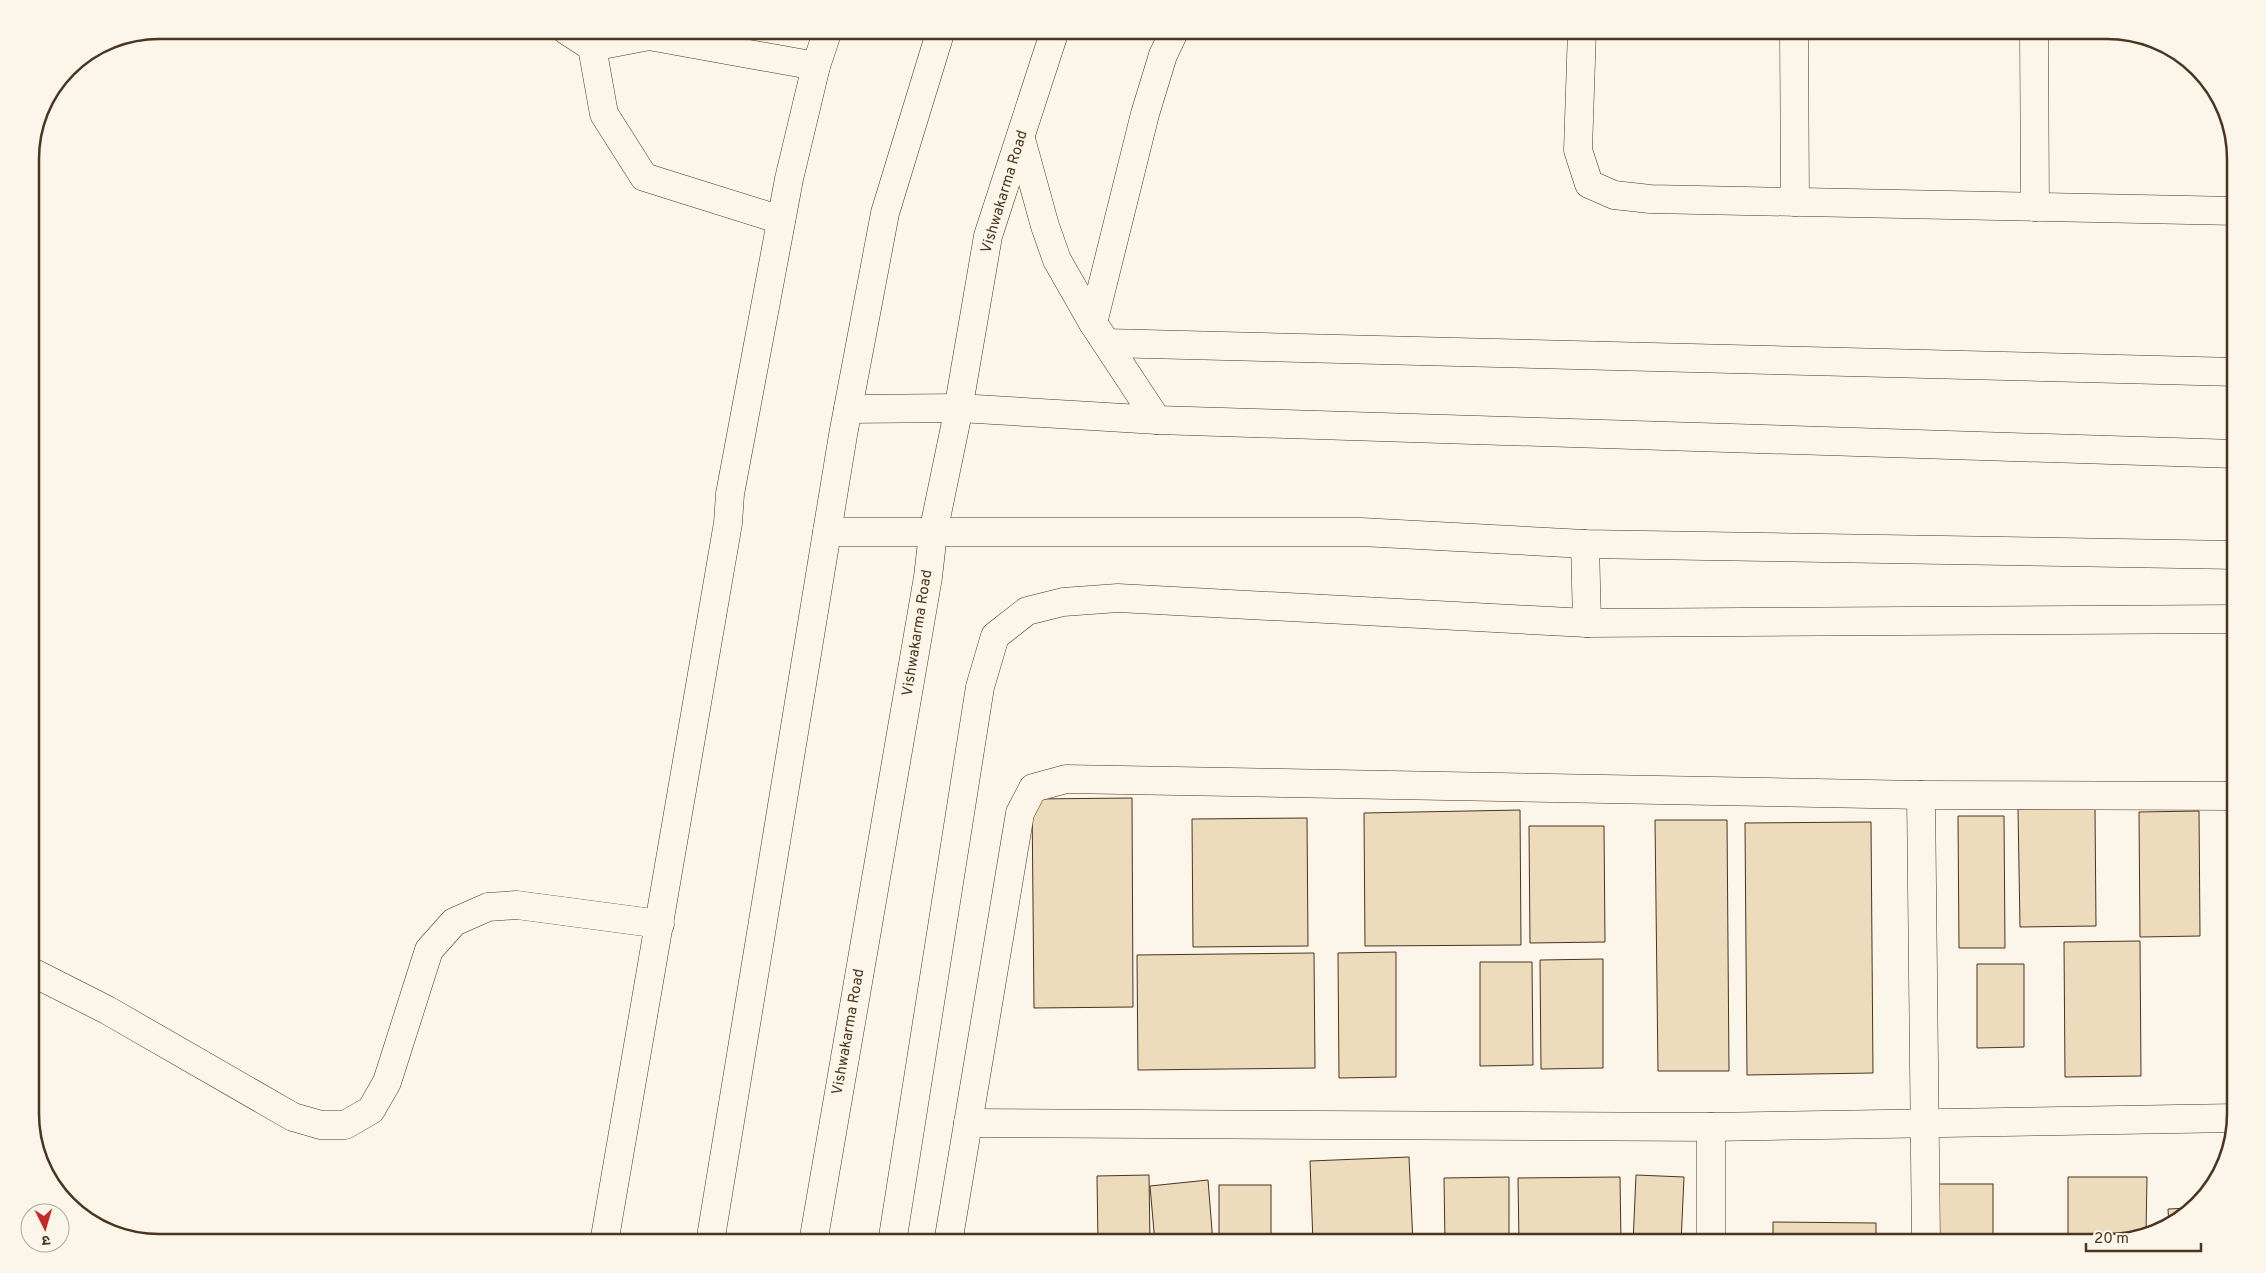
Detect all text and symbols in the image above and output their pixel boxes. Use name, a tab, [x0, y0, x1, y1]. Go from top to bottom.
street label: Vishwakarma Road	[977, 128, 1033, 256]
street label: Vishwakarma Road	[899, 568, 937, 698]
street label: Vishwakarma Road	[829, 967, 869, 1097]
north arrow	[20, 1203, 70, 1253]
scale bar	[2086, 1220, 2201, 1252]
text: 20 m	[2094, 1230, 2129, 1249]
text: उ	[40, 1231, 51, 1248]

